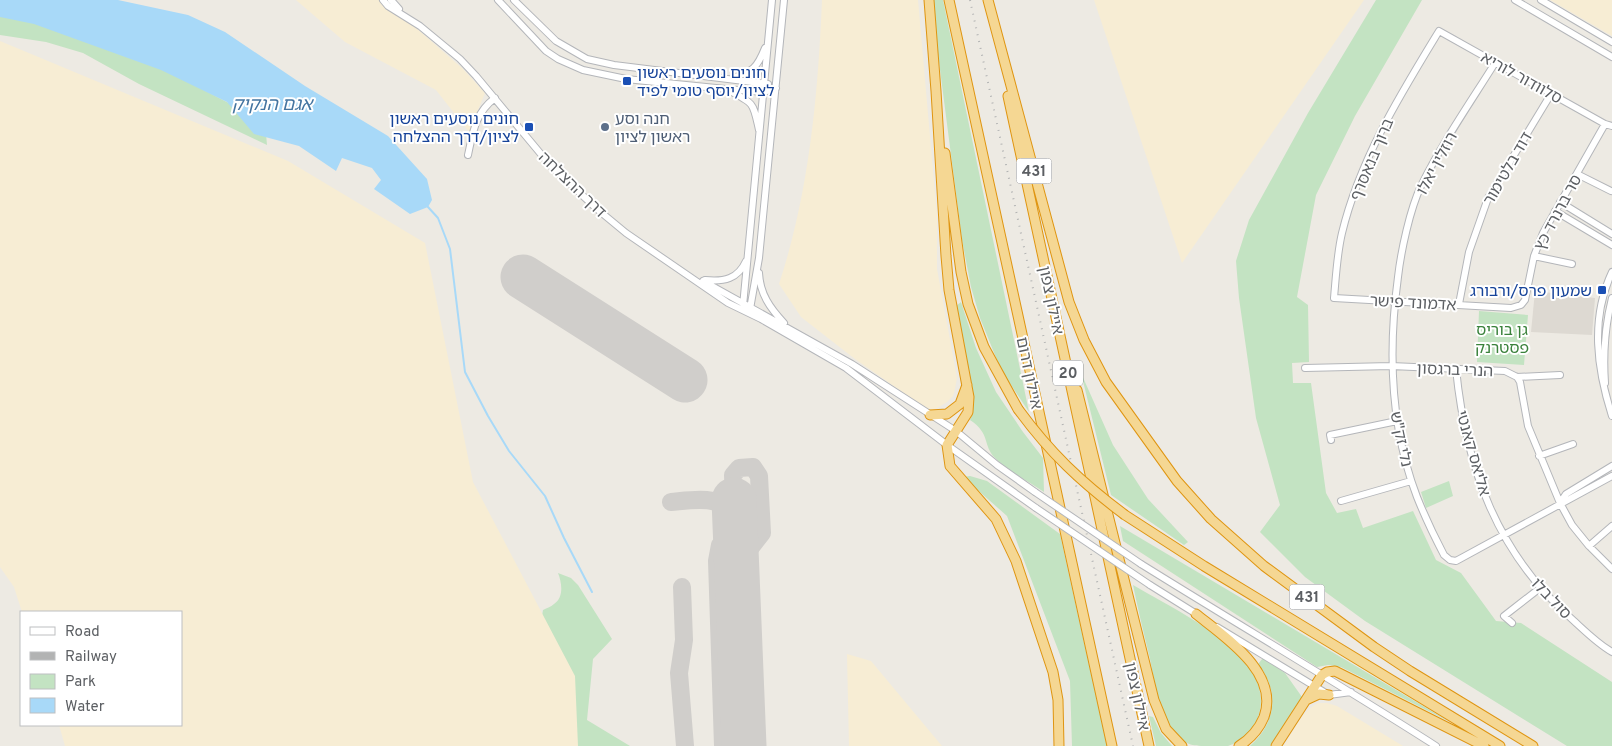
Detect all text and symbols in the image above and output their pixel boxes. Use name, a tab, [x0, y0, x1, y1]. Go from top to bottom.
street label: סלוודור לוריא	[1477, 48, 1565, 109]
place label: חונים נוסעים ראשון לציון/יוסף טומי לפיד	[637, 64, 775, 102]
marker: חונים נוסעים ראשון לציון/יוסף טומי לפיד	[621, 75, 633, 87]
water label: אגם הנקיק	[232, 94, 315, 117]
place label: חונים נוסעים ראשון לציון/דרך ההצלחה	[389, 110, 519, 148]
place label: חנה וסע ראשון לציון	[615, 110, 690, 148]
street label: ברוך בנאסרף	[1347, 116, 1399, 204]
marker: חונים נוסעים ראשון לציון/דרך ההצלחה	[523, 121, 535, 133]
marker: חנה וסע ראשון לציון	[599, 121, 611, 133]
street label: דוד בלטימור	[1480, 128, 1538, 209]
street label: רוזלין יאלו	[1413, 129, 1463, 199]
street label: דרך ההצלחה	[534, 148, 610, 223]
road number: 431	[1016, 158, 1052, 184]
street label: סר ברנרד כץ	[1530, 172, 1587, 254]
street label: איילון צפון	[1033, 264, 1067, 337]
place label: שמעון פרס/ורבורג	[1470, 282, 1592, 302]
marker: שמעון פרס/ורבורג	[1596, 284, 1608, 296]
street label: אדמונד פישר	[1369, 292, 1457, 316]
park label: גן בוריס פסטרנק	[1475, 321, 1529, 359]
street label: איילון דרום	[1011, 335, 1045, 411]
road number: 20	[1053, 360, 1083, 386]
street label: הנרי ברגסון	[1416, 360, 1493, 382]
street label: אליאס קאנטי	[1450, 408, 1494, 499]
street label: נלי זק"ש	[1384, 410, 1416, 469]
street label: סול בלו	[1526, 575, 1575, 624]
road number: 431	[1290, 584, 1324, 610]
legend	[20, 611, 182, 726]
text: Road	[65, 623, 100, 642]
text: Railway	[65, 648, 117, 667]
street label: איילון צפון	[1119, 660, 1153, 733]
text: Park	[65, 673, 96, 692]
text: Water	[65, 698, 105, 717]

